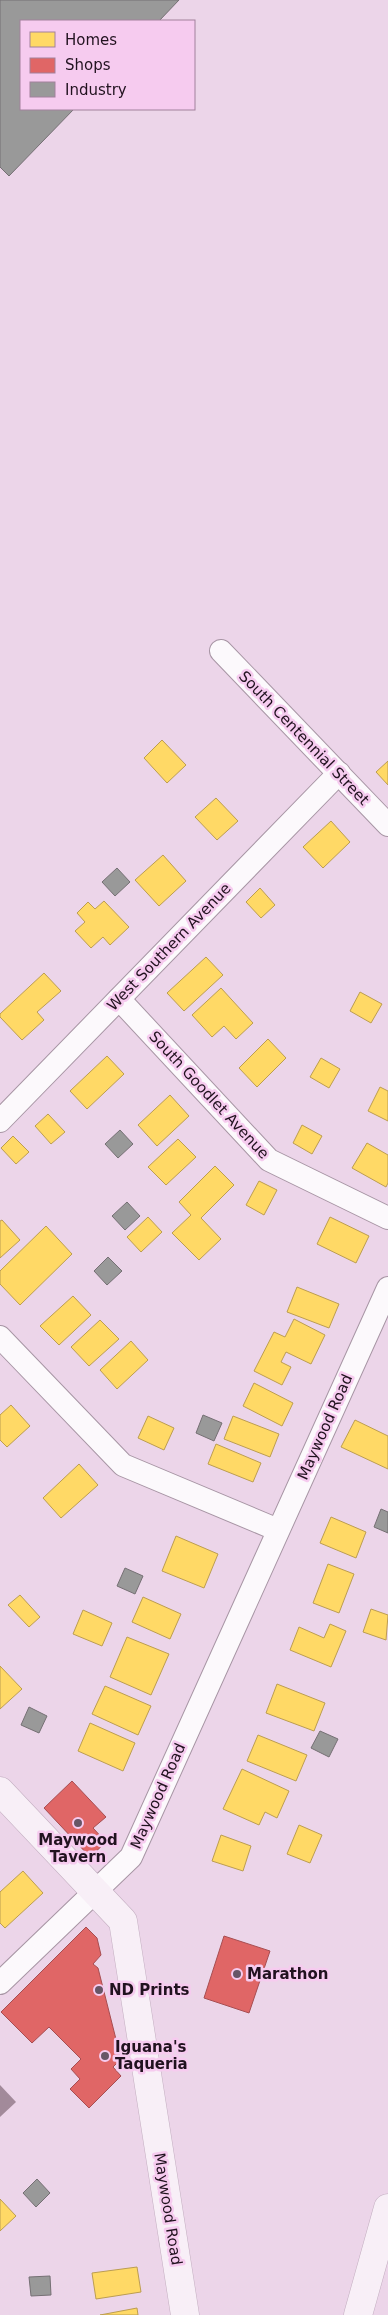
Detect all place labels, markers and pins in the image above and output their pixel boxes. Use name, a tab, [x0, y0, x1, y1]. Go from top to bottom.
marker: Maywood Tavern	[72, 1817, 84, 1829]
place label: Maywood Tavern	[38, 1831, 118, 1866]
place label: Marathon	[247, 1965, 328, 1983]
marker: Marathon	[231, 1968, 243, 1980]
place label: ND Prints	[109, 1981, 190, 1999]
marker: ND Prints	[93, 1984, 105, 1996]
place label: Iguana's Taqueria	[115, 2038, 188, 2073]
marker: Iguana's Taqueria	[99, 2050, 111, 2062]

